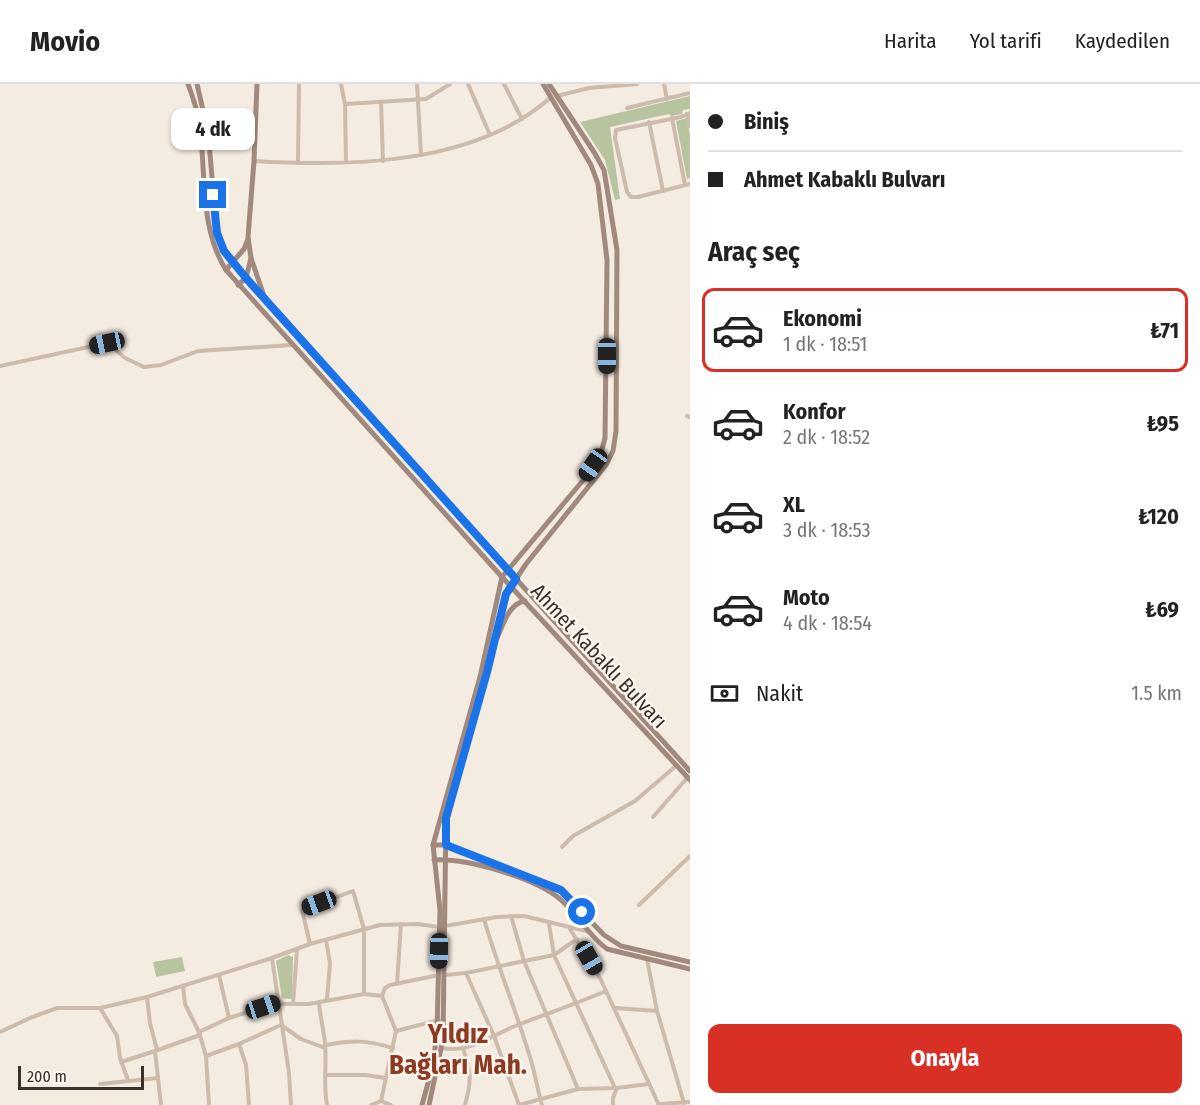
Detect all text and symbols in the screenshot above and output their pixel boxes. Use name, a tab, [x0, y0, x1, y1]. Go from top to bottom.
text: Movio	[30, 25, 100, 58]
text: Harita	[884, 28, 937, 54]
text: Yol tarifi	[970, 28, 1042, 54]
text: Kaydedilen	[1075, 28, 1170, 54]
callout: 4 dk	[171, 108, 255, 150]
text: Biniş	[744, 108, 789, 135]
text: 4 dk	[195, 117, 231, 141]
text: Ahmet Kabaklı Bulvarı	[744, 166, 946, 193]
route end	[199, 181, 226, 208]
text: Araç seç	[708, 236, 800, 268]
icon: car	[711, 303, 765, 357]
text: Ekonomi	[783, 305, 862, 332]
text: ₺71	[1150, 317, 1179, 344]
car	[88, 330, 126, 356]
text: 1 dk · 18:51	[783, 332, 867, 356]
car	[598, 338, 616, 374]
icon: car	[711, 396, 765, 450]
text: Konfor	[783, 398, 845, 425]
text: ₺95	[1146, 410, 1179, 437]
text: 2 dk · 18:52	[783, 425, 870, 449]
car	[575, 445, 611, 485]
icon: car	[711, 489, 765, 543]
text: XL	[783, 491, 805, 518]
text: ₺120	[1138, 503, 1179, 530]
text: 3 dk · 18:53	[783, 518, 871, 542]
street label: Ahmet Kabaklı Bulvarı	[525, 578, 673, 734]
icon: car	[711, 582, 765, 636]
text: Moto	[783, 584, 830, 611]
text: ₺69	[1145, 596, 1179, 623]
text: 4 dk · 18:54	[783, 611, 872, 635]
icon: cash	[708, 677, 741, 710]
text: Nakit	[756, 680, 803, 707]
text: 1.5 km	[1131, 681, 1182, 705]
car	[299, 888, 339, 918]
route start	[568, 898, 595, 925]
car	[430, 933, 448, 969]
car	[572, 938, 606, 978]
car	[243, 993, 283, 1021]
district label: Yıldız Bağları Mah.	[389, 1018, 527, 1081]
button: Onayla	[708, 1024, 1182, 1093]
scale bar	[18, 1063, 144, 1090]
text: 200 m	[27, 1067, 67, 1086]

